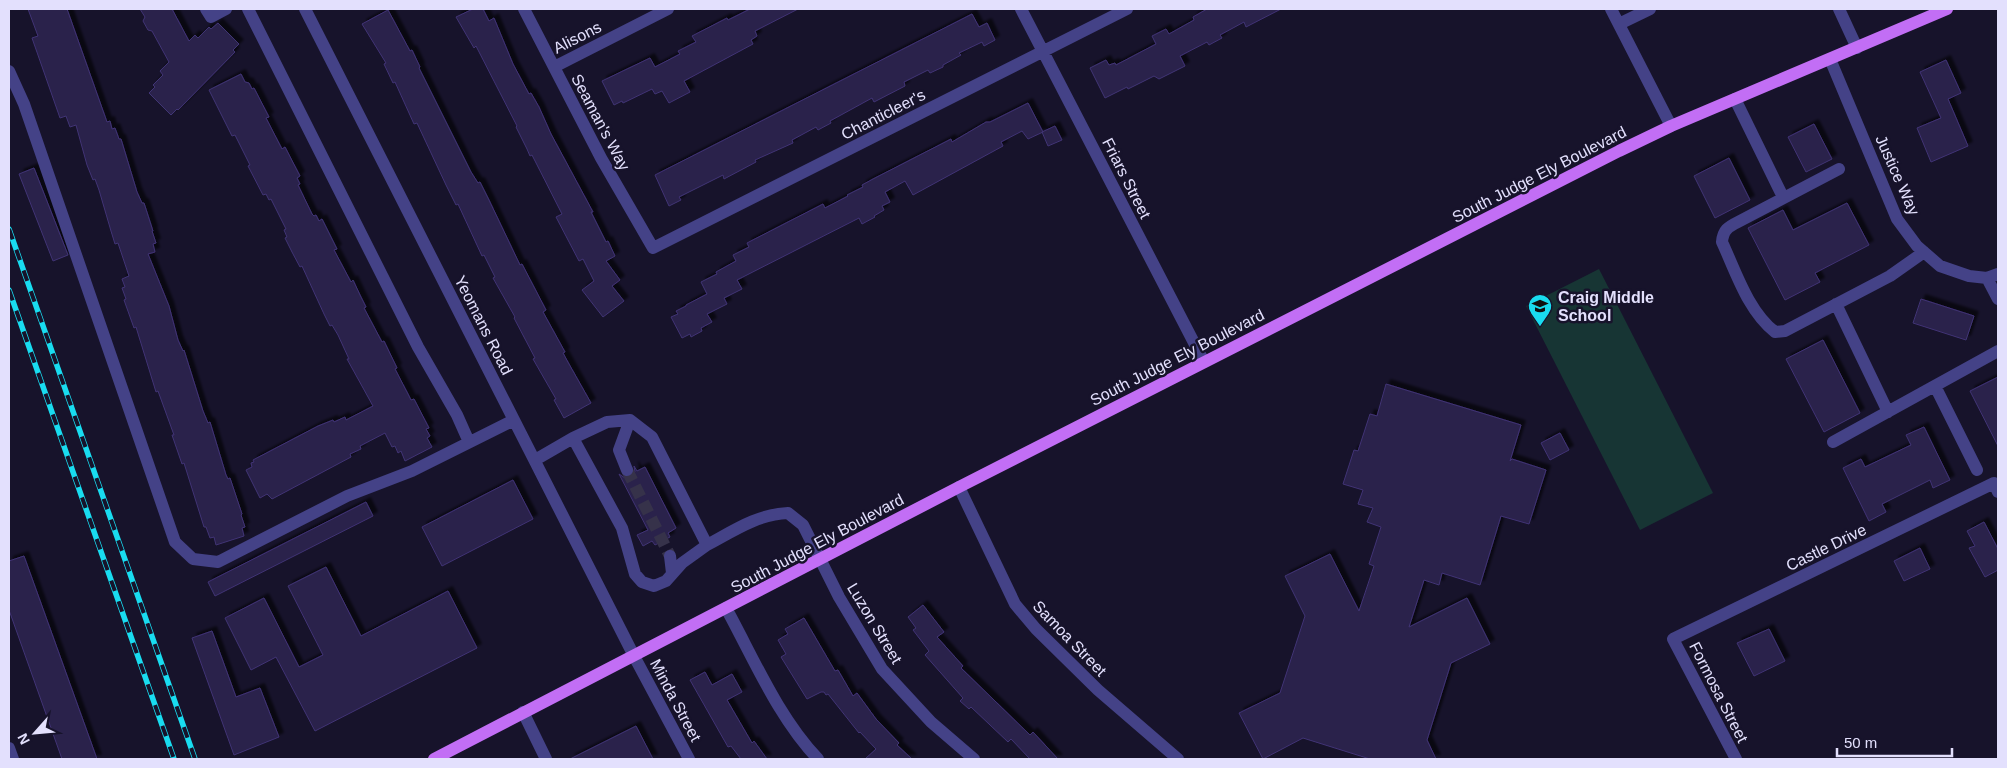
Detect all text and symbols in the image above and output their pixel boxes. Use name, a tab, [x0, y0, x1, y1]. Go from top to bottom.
street label: Alisons	[550, 18, 604, 57]
street label: Seaman's Way	[568, 71, 633, 173]
street label: Chanticleer's	[838, 86, 928, 143]
street label: South Judge Ely Boulevard	[1449, 123, 1629, 226]
street label: Justice Way	[1872, 133, 1923, 218]
street label: Friars Street	[1099, 135, 1154, 222]
street label: Yeomans Road	[451, 273, 516, 378]
place label: Craig Middle School	[1558, 289, 1654, 324]
school or university icon: Craig Middle School	[1527, 293, 1553, 327]
street label: South Judge Ely Boulevard	[1087, 306, 1267, 409]
street label: South Judge Ely Boulevard	[728, 491, 906, 596]
street label: Castle Drive	[1783, 521, 1869, 574]
street label: Luzon Street	[844, 580, 906, 667]
street label: Samoa Street	[1030, 597, 1110, 680]
street label: Formosa Street	[1686, 639, 1751, 746]
street label: Minda Street	[647, 656, 705, 745]
north arrow	[10, 708, 60, 758]
scale bar	[1837, 726, 1952, 758]
text: N	[14, 731, 33, 747]
text: 50 m	[1844, 734, 1877, 751]

